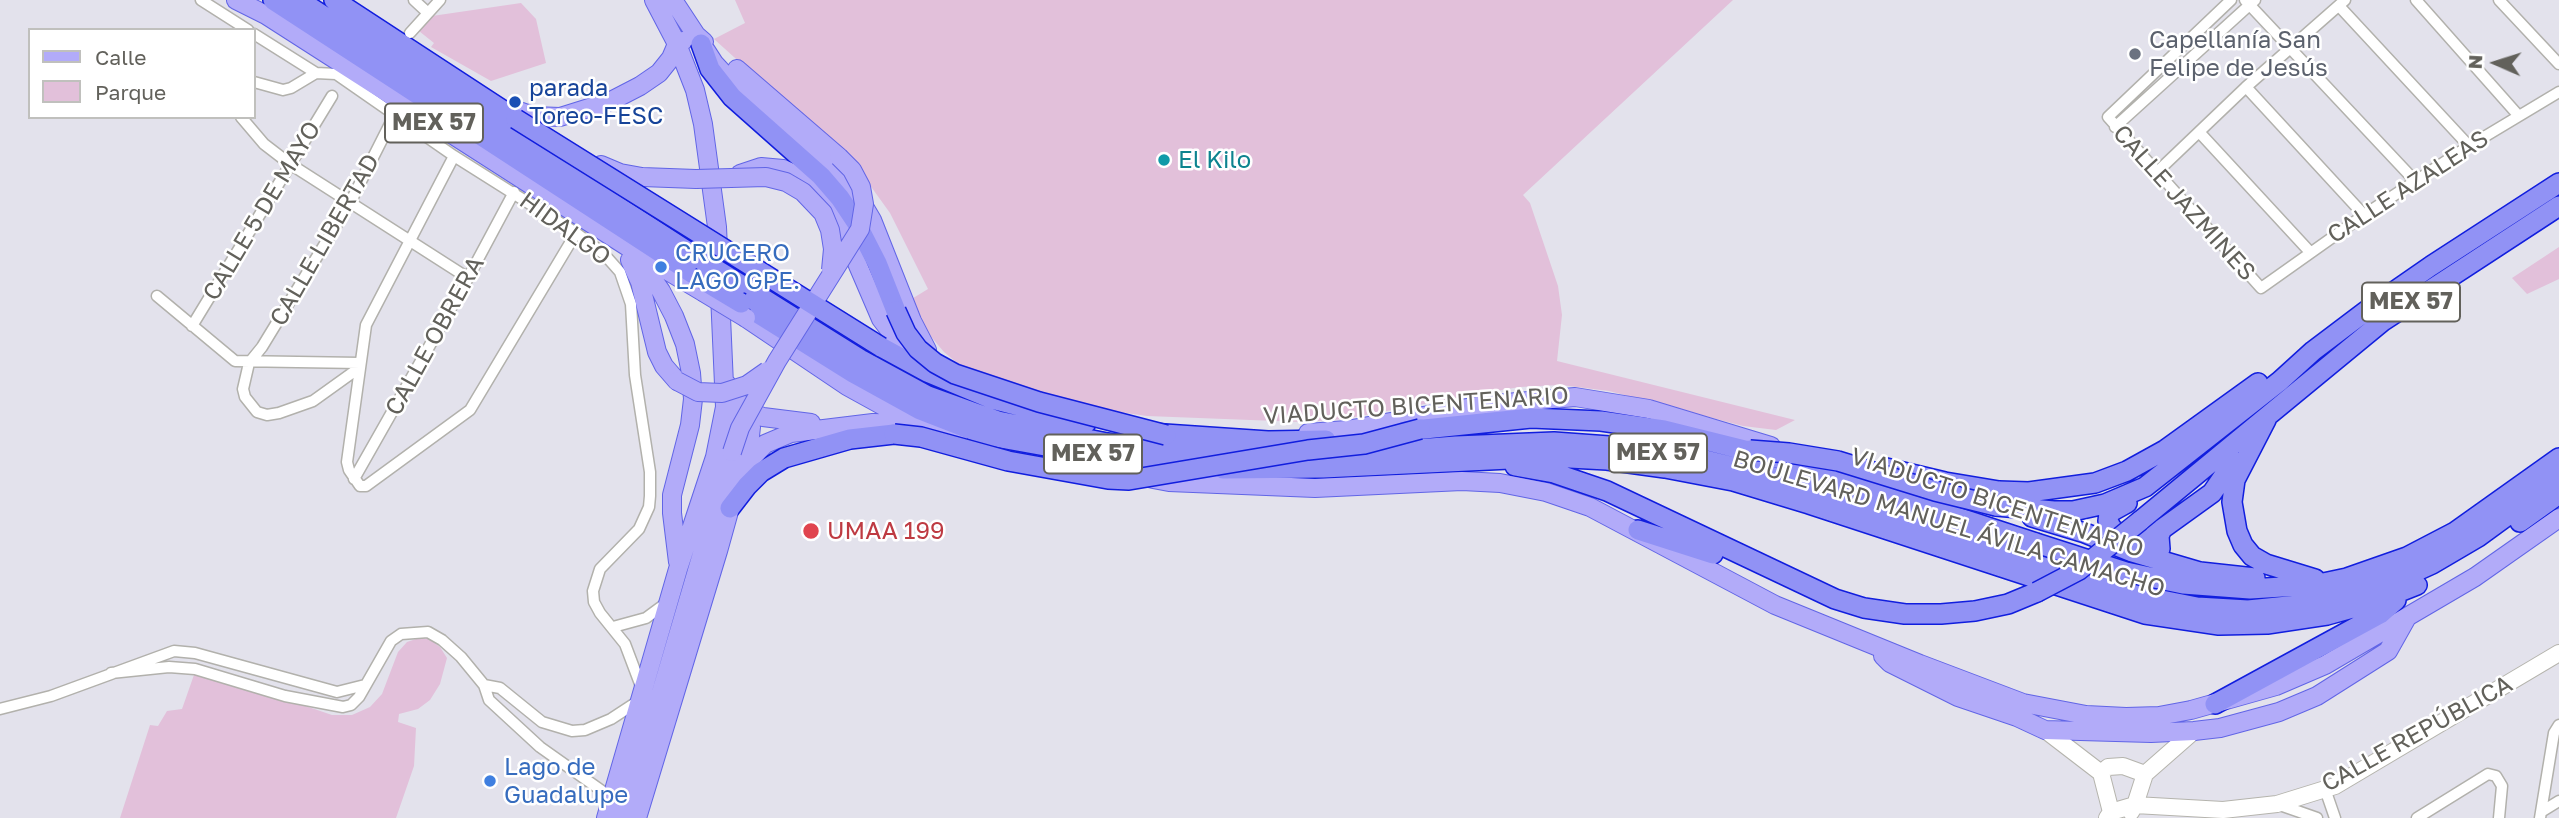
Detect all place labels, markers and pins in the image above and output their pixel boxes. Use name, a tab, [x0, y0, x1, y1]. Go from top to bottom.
place label: Capellanía San Felipe de Jesús	[2149, 26, 2328, 82]
marker: Capellanía San Felipe de Jesús	[2127, 46, 2143, 62]
place label: parada Toreo-FESC	[529, 74, 663, 130]
marker: parada Toreo-FESC	[507, 94, 523, 110]
place label: El Kilo	[1178, 146, 1251, 174]
marker: El Kilo	[1156, 152, 1172, 168]
place label: CRUCERO LAGO GPE.	[675, 239, 800, 295]
marker: CRUCERO LAGO GPE.	[653, 259, 669, 275]
place label: UMAA 199	[827, 517, 944, 545]
marker: UMAA 199	[801, 521, 821, 541]
place label: Lago de Guadalupe	[504, 753, 628, 809]
marker: Lago de Guadalupe	[482, 773, 498, 789]

